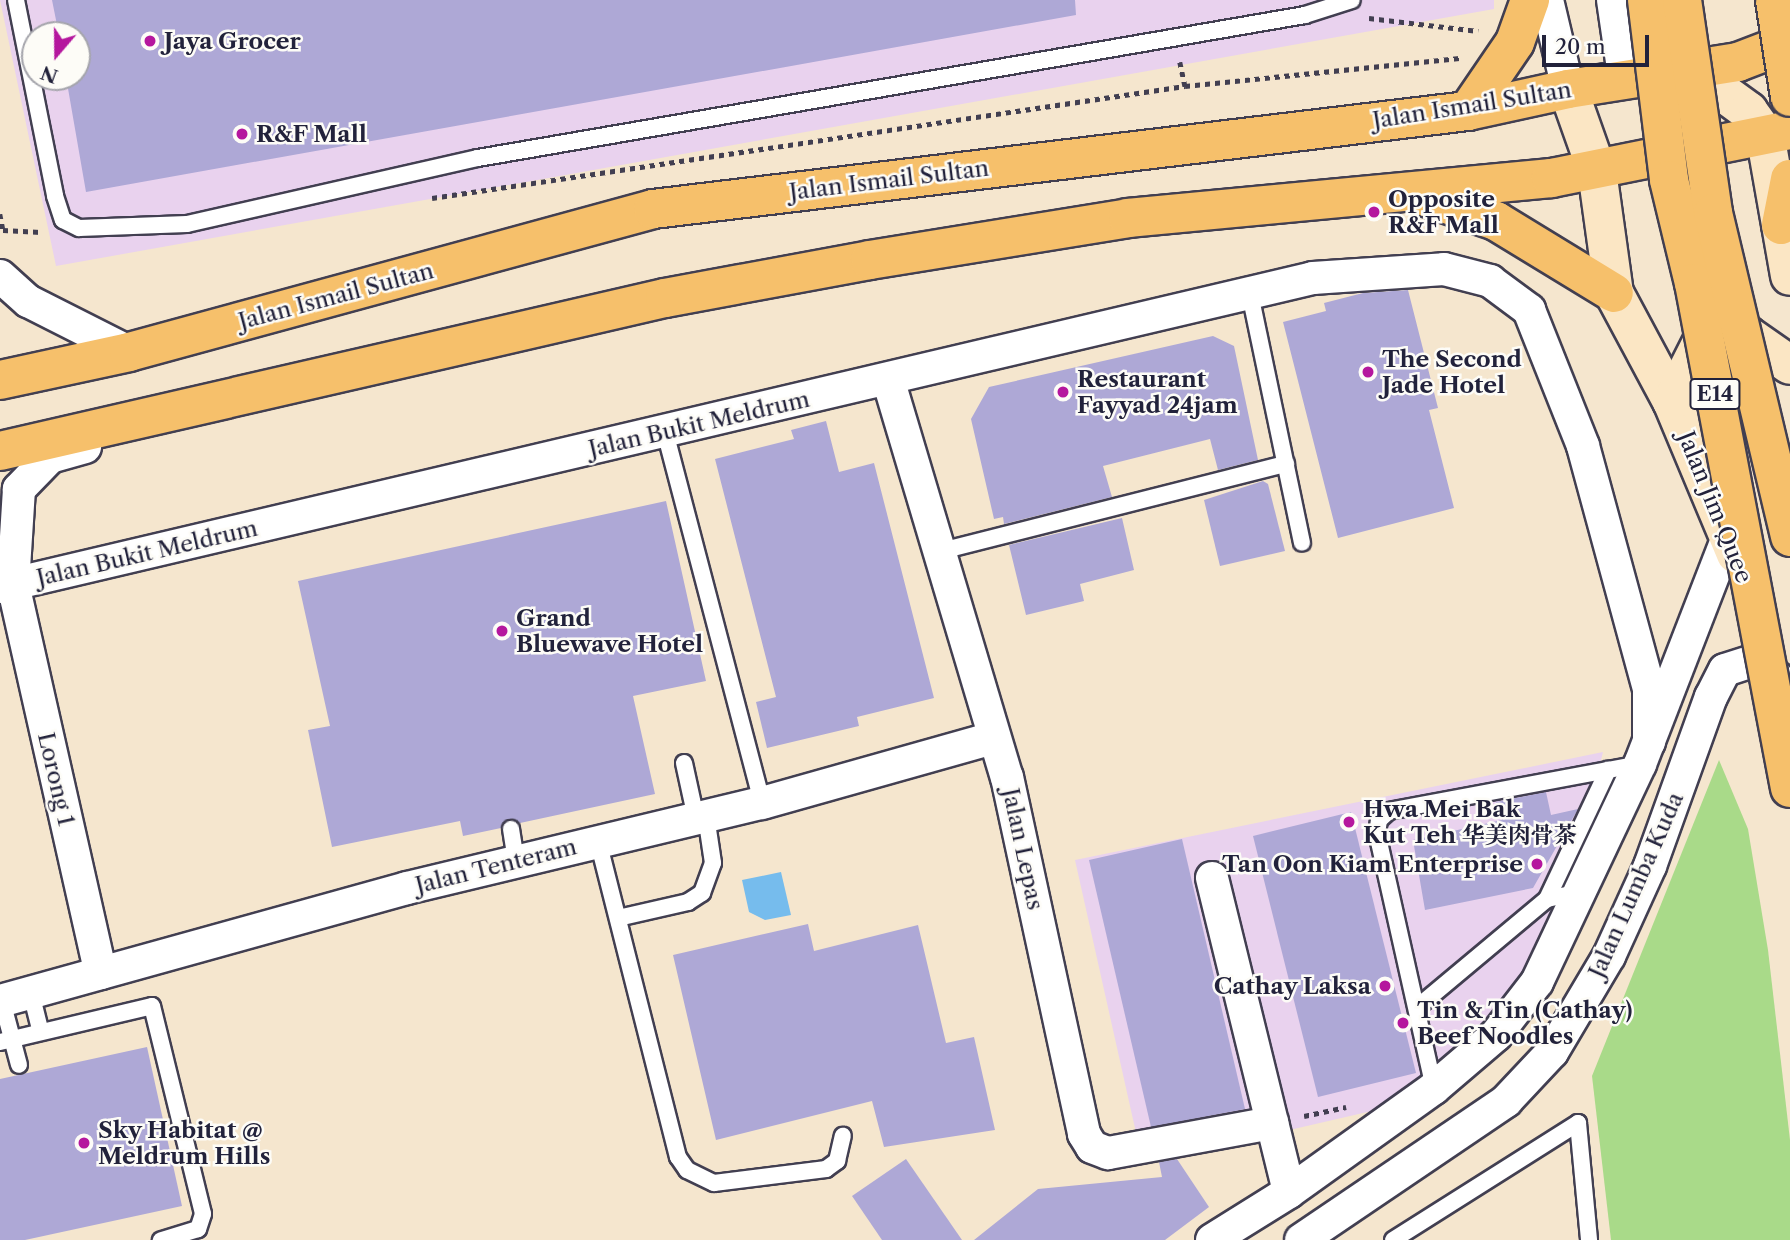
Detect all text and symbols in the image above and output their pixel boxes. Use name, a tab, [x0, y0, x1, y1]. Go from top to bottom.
north arrow	[21, 21, 91, 91]
scale bar	[1545, 21, 1652, 65]
place label: Jaya Grocer	[164, 27, 301, 55]
marker: Jaya Grocer	[142, 33, 158, 49]
text: 20 m	[1555, 34, 1606, 59]
text: N	[38, 61, 61, 88]
street label: Jalan Ismail Sultan	[1371, 76, 1573, 134]
place label: R&F Mall	[256, 120, 368, 148]
marker: R&F Mall	[234, 126, 250, 142]
street label: Jalan Ismail Sultan	[788, 154, 990, 206]
place label: Opposite R&F Mall	[1388, 185, 1500, 239]
marker: Opposite R&F Mall	[1366, 204, 1382, 220]
street label: Jalan Ismail Sultan	[235, 257, 437, 335]
place label: The Second Jade Hotel	[1382, 345, 1522, 399]
marker: The Second Jade Hotel	[1360, 364, 1376, 380]
place label: Restaurant Fayyad 24jam	[1077, 365, 1238, 419]
road number: E14	[1689, 376, 1741, 412]
marker: Restaurant Fayyad 24jam	[1055, 384, 1071, 400]
street label: Jalan Bukit Meldrum	[586, 385, 812, 463]
street label: Jalan Jim Quee	[1672, 427, 1758, 587]
street label: Jalan Bukit Meldrum	[34, 514, 260, 592]
place label: Grand Bluewave Hotel	[516, 604, 703, 658]
marker: Grand Bluewave Hotel	[494, 623, 510, 639]
street label: Lorong 1	[32, 730, 80, 828]
street label: Jalan Lepas	[997, 786, 1049, 912]
street label: Jalan Lumba Kuda	[1583, 788, 1689, 982]
place label: Hwa Mei Bak Kut Teh 华美肉骨茶	[1363, 795, 1577, 849]
marker: Hwa Mei Bak Kut Teh 华美肉骨茶	[1341, 814, 1357, 830]
street label: Jalan Tenteram	[412, 833, 580, 899]
place label: Tan Oon Kiam Enterprise	[1222, 850, 1523, 878]
marker: Tan Oon Kiam Enterprise	[1529, 856, 1545, 872]
place label: Cathay Laksa	[1213, 972, 1371, 1000]
marker: Cathay Laksa	[1377, 978, 1393, 994]
place label: Tin & Tin (Cathay) Beef Noodles	[1417, 996, 1633, 1050]
marker: Tin & Tin (Cathay) Beef Noodles	[1395, 1015, 1411, 1031]
place label: Sky Habitat @ Meldrum Hills	[98, 1116, 270, 1170]
marker: Sky Habitat @ Meldrum Hills	[76, 1135, 92, 1151]

